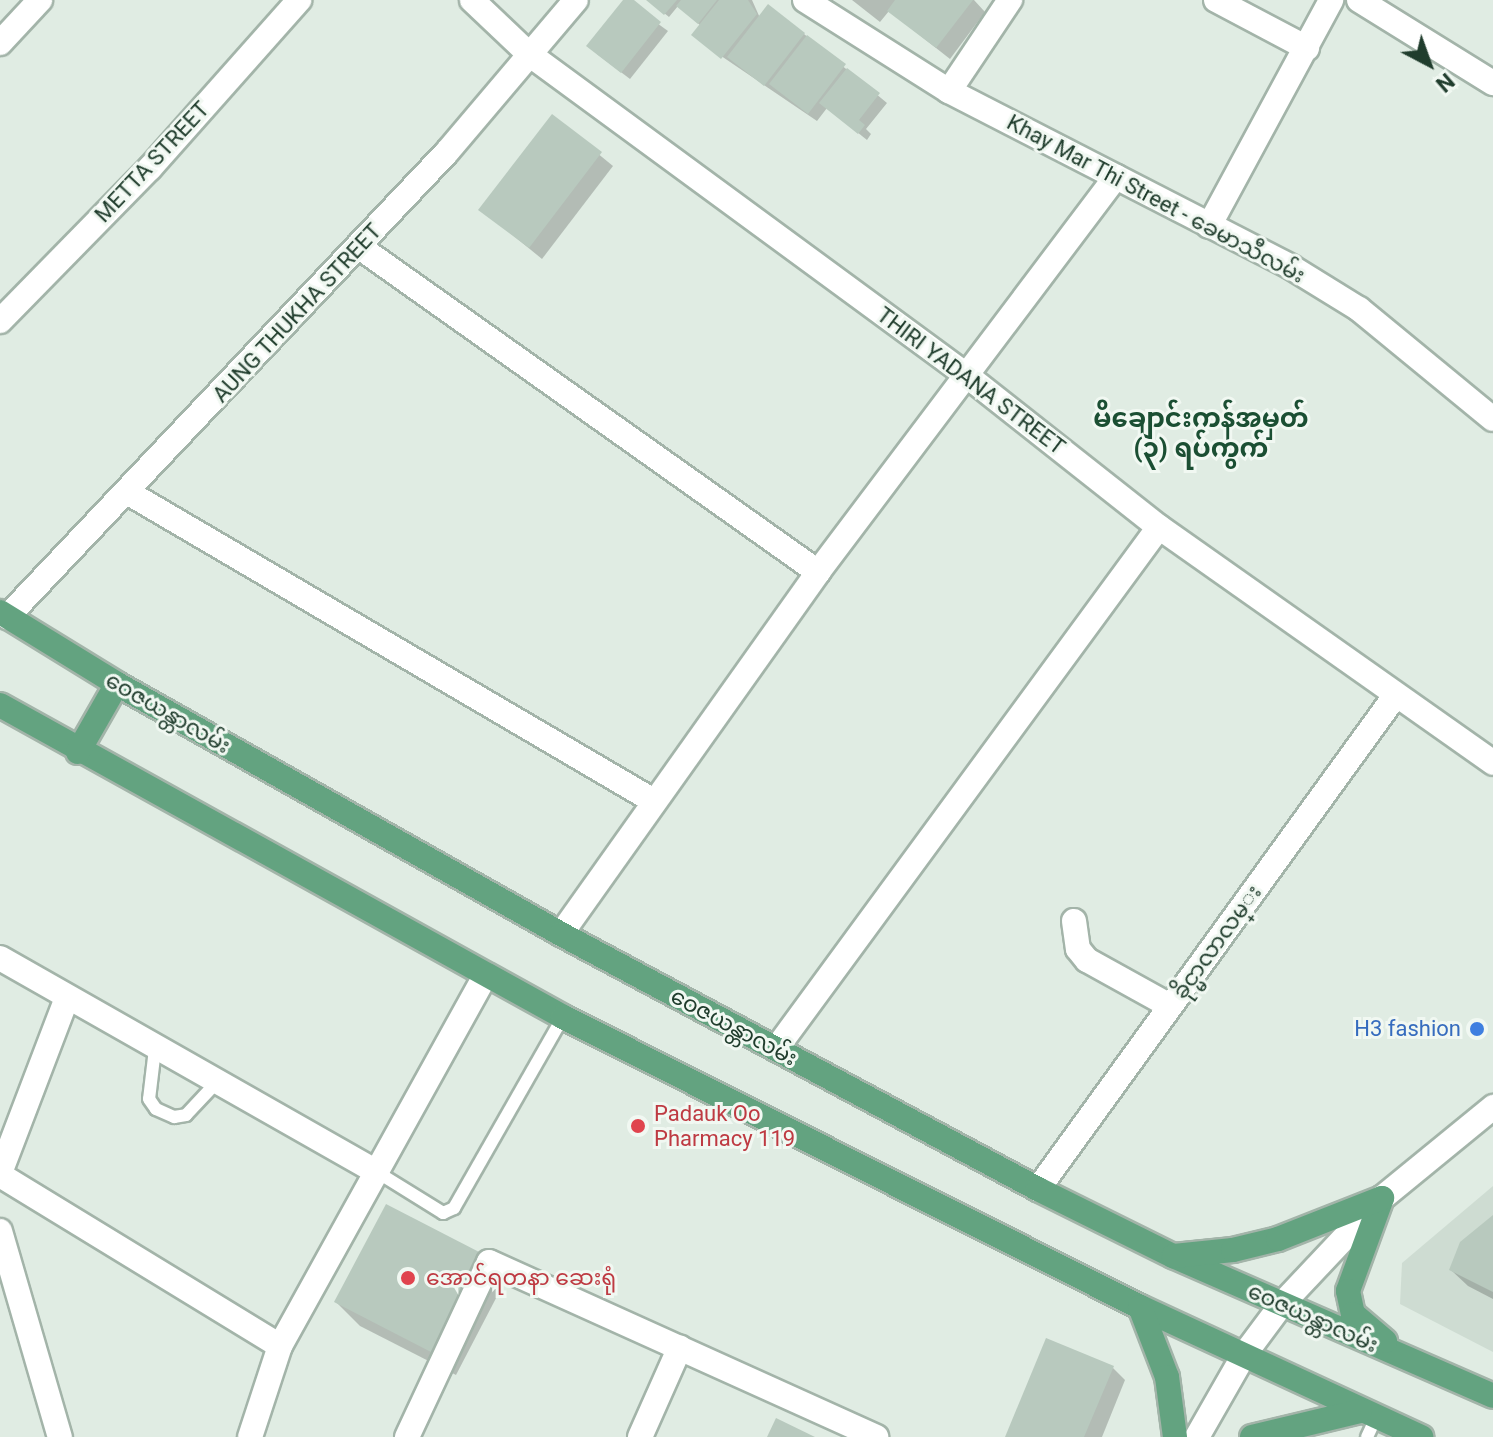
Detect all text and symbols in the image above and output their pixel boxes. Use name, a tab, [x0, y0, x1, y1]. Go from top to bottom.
north arrow	[1389, 24, 1469, 104]
text: N	[1431, 68, 1459, 97]
street label: METTA STREET	[89, 96, 215, 228]
street label: Khay Mar Thi Street - ခေမာသီလမ်း	[1002, 109, 1310, 289]
street label: AUNG THUKHA STREET	[207, 218, 387, 408]
street label: THIRI YADANA STREET	[872, 302, 1070, 460]
district label: မိချောင်းကန်အမှတ် (၃) ရပ်ကွက်	[1093, 403, 1309, 464]
street label: ဝေဇယန္တာလမ်း	[101, 667, 235, 759]
street label: ခိုင္မာလာလမ္း	[1167, 880, 1267, 1004]
street label: ဝေဇယန္တာလမ်း	[666, 983, 802, 1071]
place label: H3 fashion	[1354, 1016, 1461, 1042]
marker: H3 fashion	[1468, 1020, 1486, 1038]
place label: Padauk Oo Pharmacy 119	[654, 1100, 795, 1152]
marker: Padauk Oo Pharmacy 119	[629, 1117, 647, 1135]
place label: အောင်ရတနာ ဆေးရုံ	[426, 1265, 616, 1291]
marker: အောင်ရတနာ ဆေးရုံ	[397, 1267, 419, 1289]
street label: ဝေဇယန္တာလမ်း	[1244, 1278, 1382, 1358]

